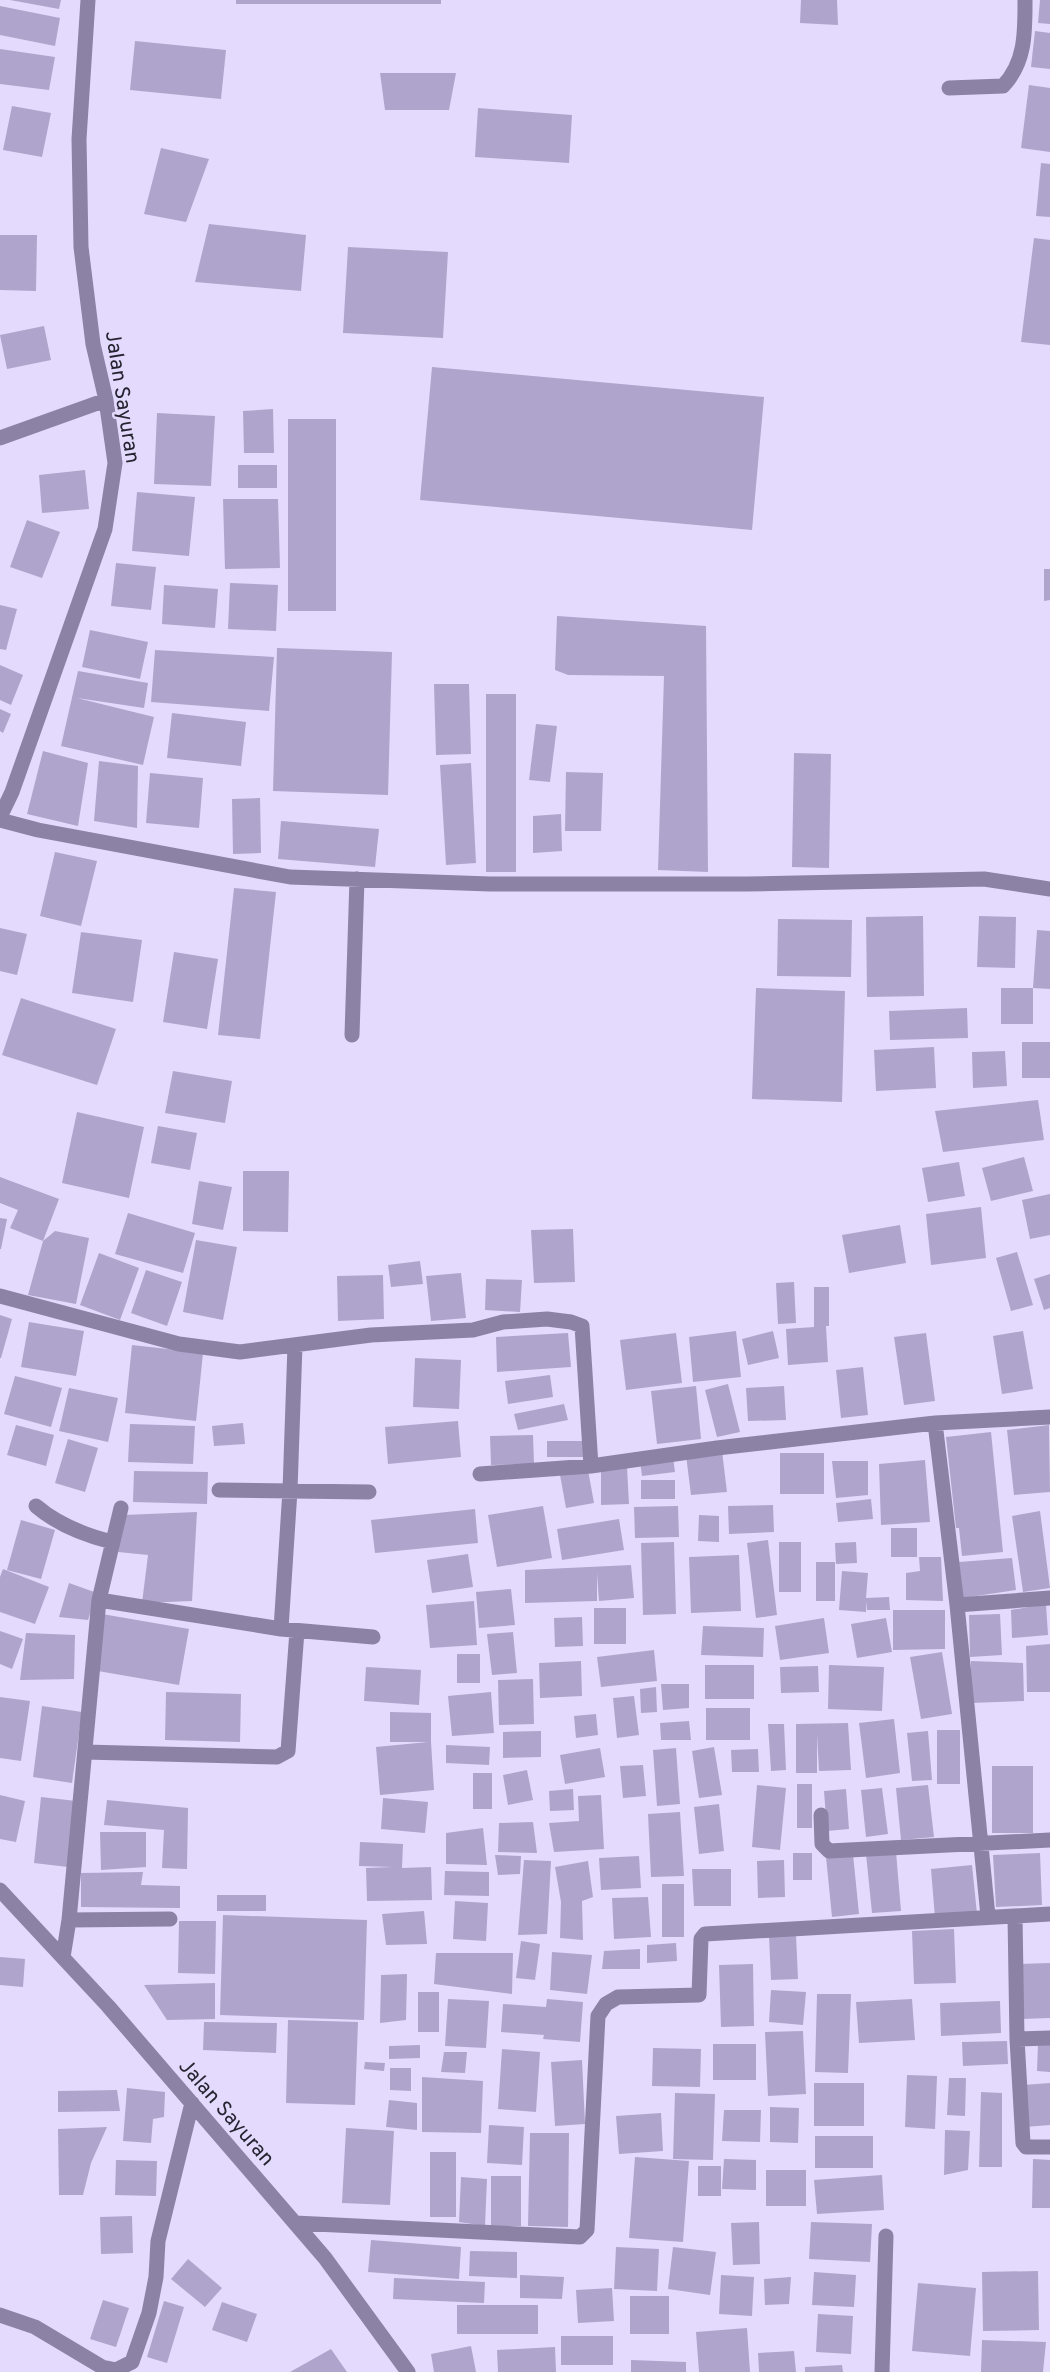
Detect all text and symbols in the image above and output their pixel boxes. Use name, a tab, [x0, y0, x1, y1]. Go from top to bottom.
street label: Jalan Sayuran	[98, 329, 145, 465]
street label: Jalan Sayuran	[172, 2054, 280, 2172]

